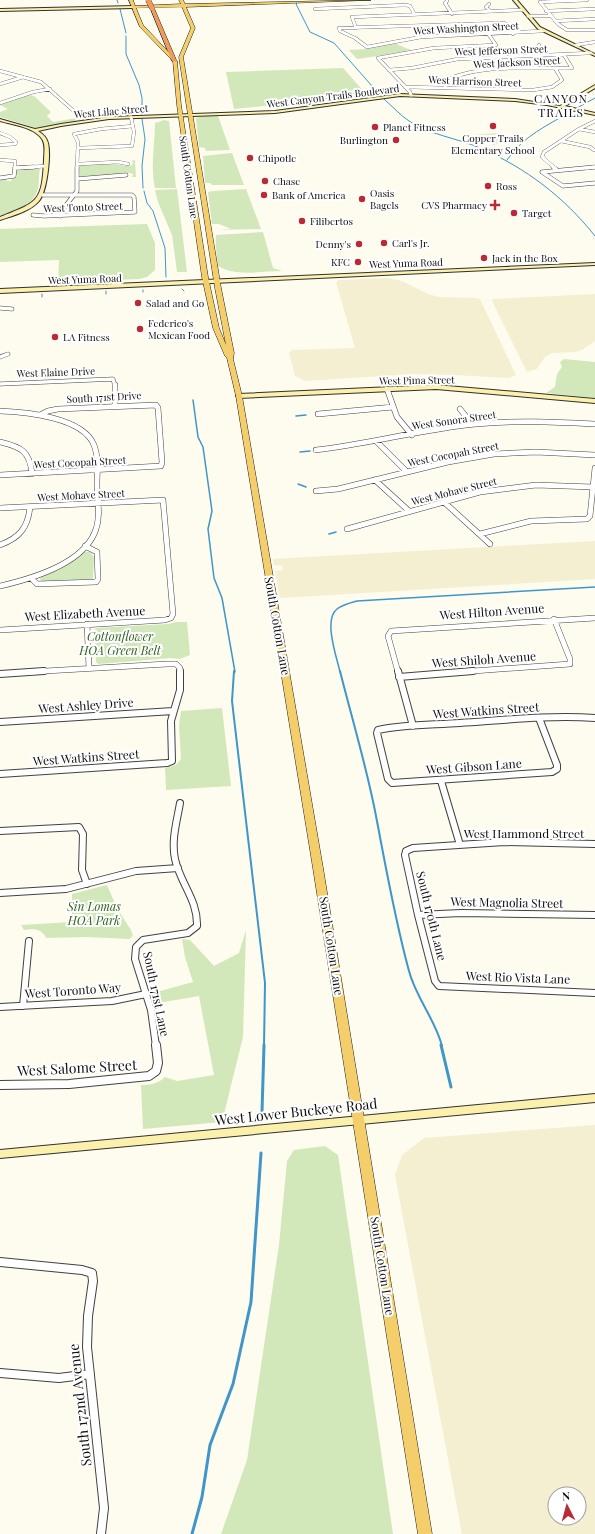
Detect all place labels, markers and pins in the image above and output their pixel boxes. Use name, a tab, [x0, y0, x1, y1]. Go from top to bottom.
place label: Planet Fitness	[383, 120, 446, 134]
marker: Copper Trails Elementary School	[488, 121, 498, 131]
marker: Planet Fitness	[370, 122, 380, 132]
place label: Copper Trails Elementary School	[451, 131, 535, 157]
place label: Burlington	[340, 133, 388, 147]
marker: Burlington	[391, 135, 401, 145]
place label: Chipotle	[258, 151, 296, 165]
marker: Chipotle	[245, 153, 255, 163]
place label: Chase	[273, 174, 300, 188]
marker: Chase	[260, 176, 270, 186]
place label: Ross	[496, 179, 517, 193]
marker: Ross	[483, 181, 493, 191]
place label: Oasis Bagels	[370, 186, 399, 212]
place label: Bank of America	[272, 188, 345, 202]
marker: Bank of America	[259, 190, 269, 200]
marker: Oasis Bagels	[357, 194, 367, 204]
place label: CVS Pharmacy	[421, 198, 487, 212]
marker: CVS Pharmacy	[490, 200, 500, 210]
place label: Target	[522, 206, 552, 220]
marker: Target	[509, 208, 519, 218]
place label: Filibertos	[310, 214, 353, 228]
marker: Filibertos	[297, 216, 307, 226]
place label: Carl's Jr.	[392, 236, 430, 250]
place label: Denny's	[315, 237, 351, 251]
marker: Carl's Jr.	[379, 238, 389, 248]
marker: Denny's	[354, 239, 364, 249]
place label: Jack in the Box	[491, 251, 559, 265]
marker: Jack in the Box	[479, 253, 489, 263]
place label: KFC	[331, 255, 350, 269]
marker: KFC	[353, 257, 363, 267]
place label: Salad and Go	[146, 296, 205, 310]
marker: Salad and Go	[133, 298, 143, 308]
place label: Federico's Mexican Food	[148, 316, 210, 342]
marker: Federico's Mexican Food	[135, 324, 145, 334]
place label: LA Fitness	[63, 330, 110, 344]
marker: LA Fitness	[50, 332, 60, 342]

